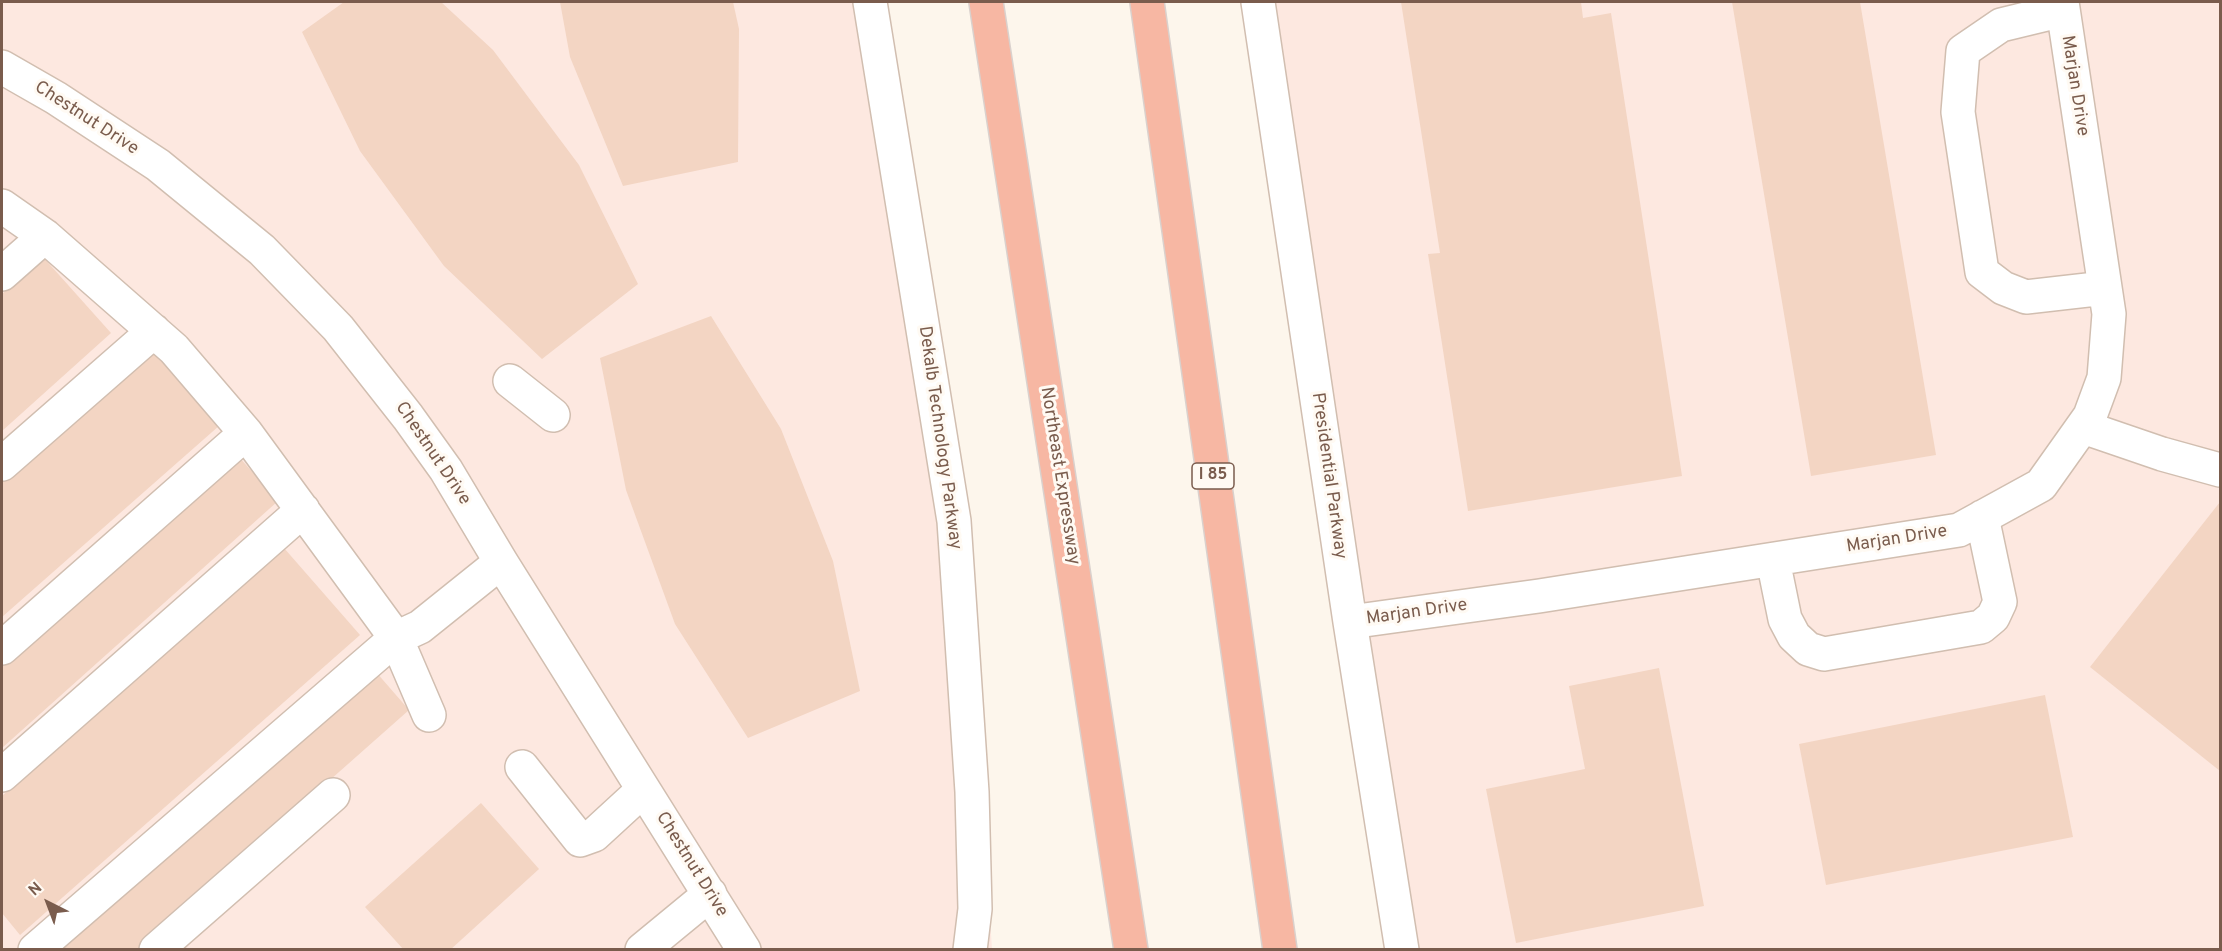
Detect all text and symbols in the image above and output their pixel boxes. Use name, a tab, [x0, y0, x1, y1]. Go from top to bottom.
street label: Marjan Drive	[2055, 34, 2093, 138]
street label: Chestnut Drive	[30, 77, 142, 161]
street label: Dekalb Technology Parkway	[913, 325, 965, 551]
street label: Northeast Expressway	[1034, 385, 1084, 567]
street label: Presidential Parkway	[1306, 391, 1350, 561]
street label: Chestnut Drive	[390, 398, 474, 510]
road number: I 85	[1192, 463, 1234, 489]
street label: Marjan Drive	[1845, 521, 1949, 559]
street label: Marjan Drive	[1365, 595, 1469, 631]
street label: Chestnut Drive	[650, 808, 732, 922]
north arrow	[18, 873, 78, 933]
text: N	[25, 878, 47, 901]

